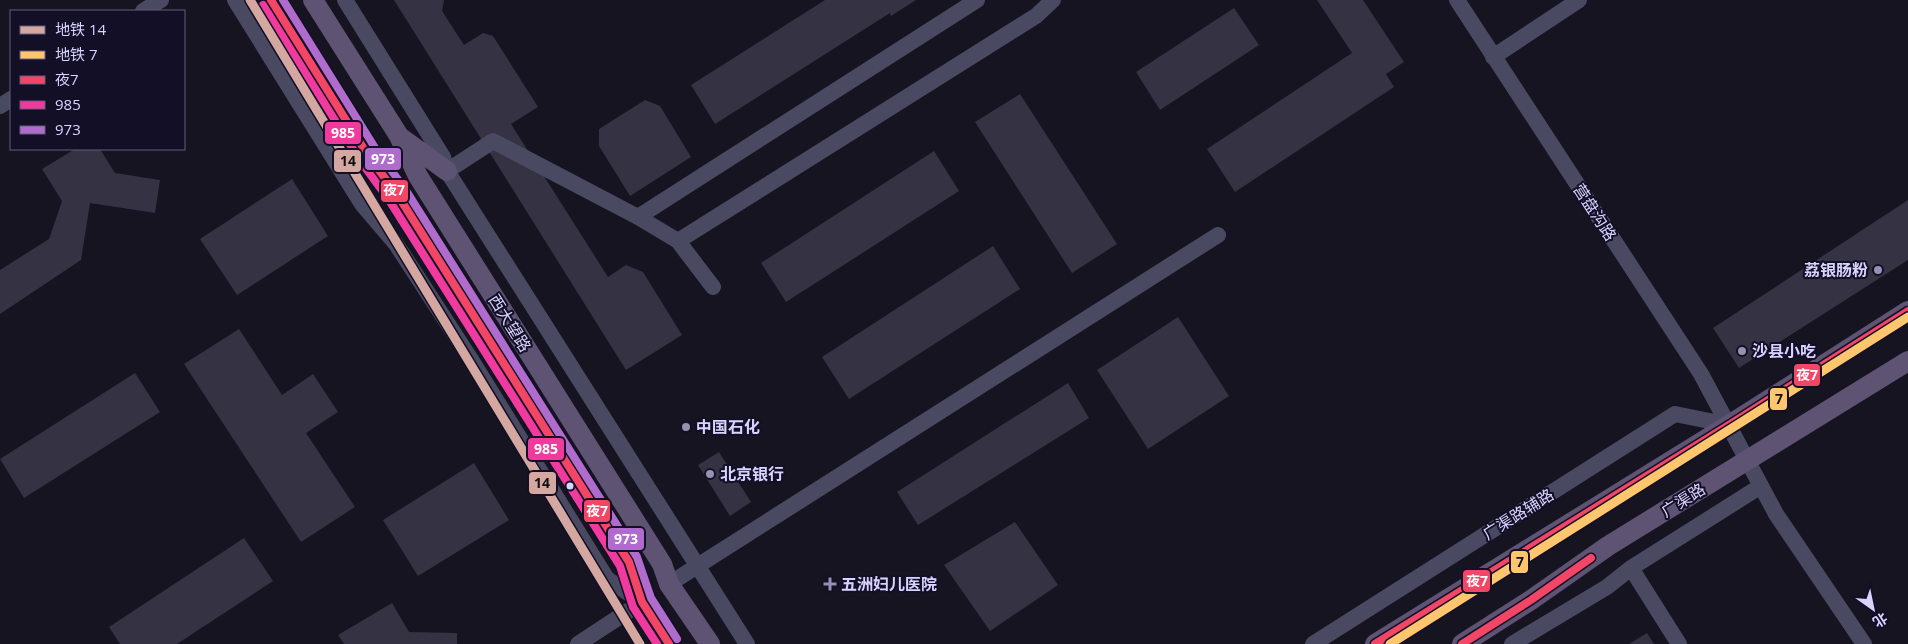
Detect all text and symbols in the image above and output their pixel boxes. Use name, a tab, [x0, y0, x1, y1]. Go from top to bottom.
legend	[10, 10, 185, 150]
text: 地铁 14	[55, 19, 106, 39]
text: 地铁 7	[55, 44, 97, 64]
text: 夜7	[55, 69, 79, 89]
text: 985	[55, 94, 81, 114]
text: 973	[55, 119, 81, 139]
line badge: 985	[324, 121, 362, 145]
text: 985	[331, 123, 355, 142]
line badge: 973	[364, 147, 402, 171]
line badge: 14	[333, 149, 362, 173]
text: 973	[371, 149, 395, 168]
text: 14	[340, 151, 356, 170]
line badge: 夜7	[380, 179, 409, 203]
street label: 营盘沟路	[1568, 179, 1622, 245]
text: 夜7	[383, 180, 405, 199]
place label: 荔银肠粉	[1804, 259, 1868, 281]
marker: 荔银肠粉	[1872, 264, 1884, 276]
street label: 西大望路	[484, 290, 536, 356]
place label: 沙县小吃	[1752, 340, 1816, 362]
marker: 沙县小吃	[1736, 345, 1748, 357]
line badge: 夜7	[1793, 363, 1821, 387]
text: 夜7	[1796, 365, 1818, 384]
line badge: 7	[1769, 387, 1788, 411]
text: 7	[1775, 389, 1783, 408]
place label: 中国石化	[696, 416, 760, 438]
marker: 中国石化	[680, 421, 692, 433]
line badge: 985	[527, 437, 565, 461]
text: 985	[534, 439, 558, 458]
place label: 北京银行	[720, 463, 784, 485]
marker: 北京银行	[704, 468, 716, 480]
line badge: 14	[528, 471, 557, 495]
text: 14	[534, 473, 550, 492]
street label: 广渠路	[1657, 478, 1709, 522]
unlabelled marker	[565, 481, 575, 491]
street label: 广渠路辅路	[1478, 483, 1558, 545]
line badge: 夜7	[583, 499, 611, 523]
text: 夜7	[586, 501, 608, 520]
line badge: 973	[607, 527, 645, 551]
text: 973	[614, 529, 638, 548]
line badge: 7	[1510, 550, 1529, 574]
text: 7	[1516, 552, 1524, 571]
line badge: 夜7	[1462, 569, 1491, 593]
text: 夜7	[1466, 571, 1488, 590]
place label: 五洲妇儿医院	[841, 573, 937, 595]
marker: 五洲妇儿医院	[823, 577, 837, 591]
north arrow	[1848, 584, 1898, 634]
text: 北	[1869, 609, 1891, 632]

